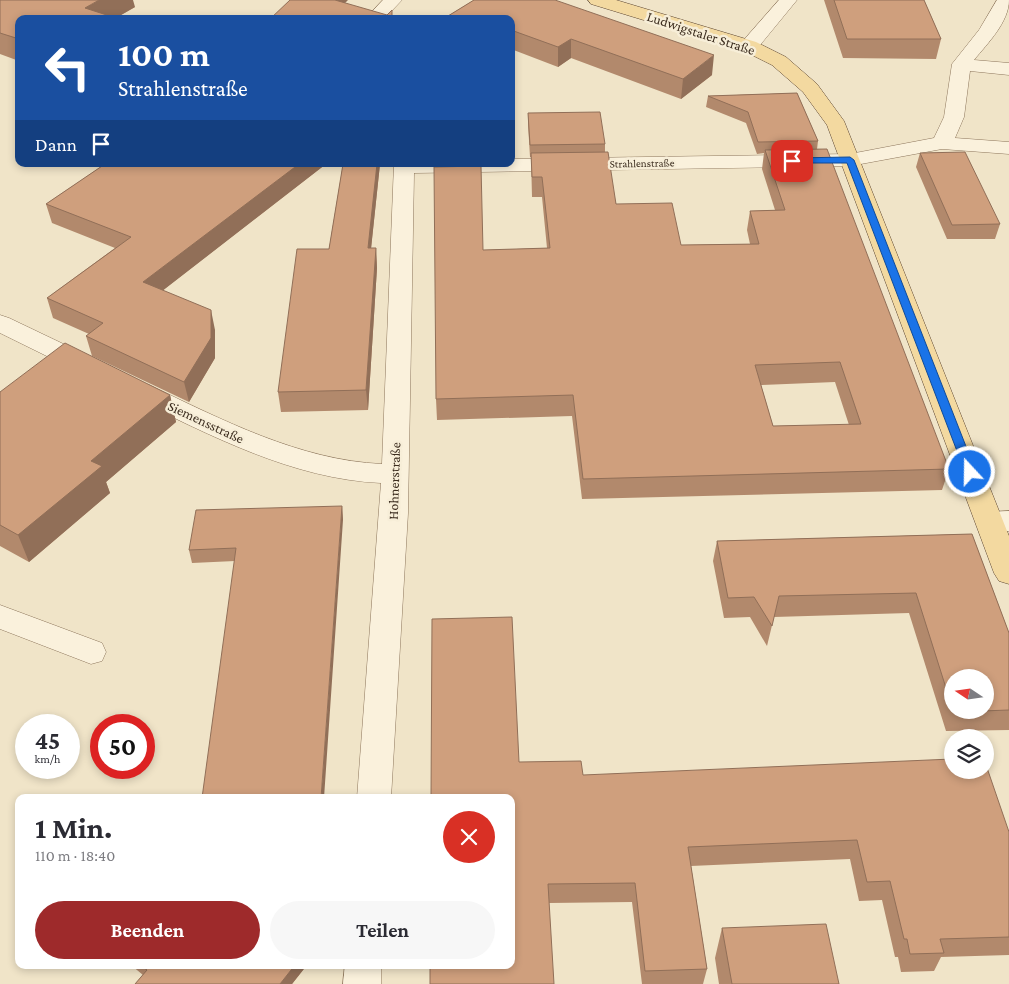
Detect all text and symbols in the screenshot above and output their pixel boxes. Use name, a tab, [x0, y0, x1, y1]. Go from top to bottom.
street label: Ludwigstaler Straße	[645, 8, 757, 58]
icon: left	[35, 35, 100, 100]
text: 100 m	[118, 35, 210, 74]
text: Strahlenstraße	[118, 76, 248, 101]
icon: arrive	[87, 130, 115, 158]
text: Dann	[35, 134, 77, 155]
pin	[771, 140, 813, 182]
icon: arrive	[778, 147, 806, 175]
street label: Strahlenstraße	[609, 156, 675, 170]
street label: Siemensstraße	[165, 397, 247, 447]
street label: Hohnerstraße	[385, 442, 403, 520]
position arrow	[943, 445, 995, 497]
north arrow	[944, 669, 994, 719]
map controls	[944, 669, 994, 779]
speed limit sign: 50	[90, 714, 155, 779]
text: 45	[35, 727, 60, 754]
button: layers	[944, 729, 994, 779]
text: km/h	[35, 752, 60, 766]
text: 1 Min.	[35, 811, 112, 844]
button: close	[443, 811, 495, 863]
text: 110 m · 18:40	[35, 847, 115, 864]
button: Beenden	[35, 901, 260, 959]
button: Teilen	[270, 901, 495, 959]

